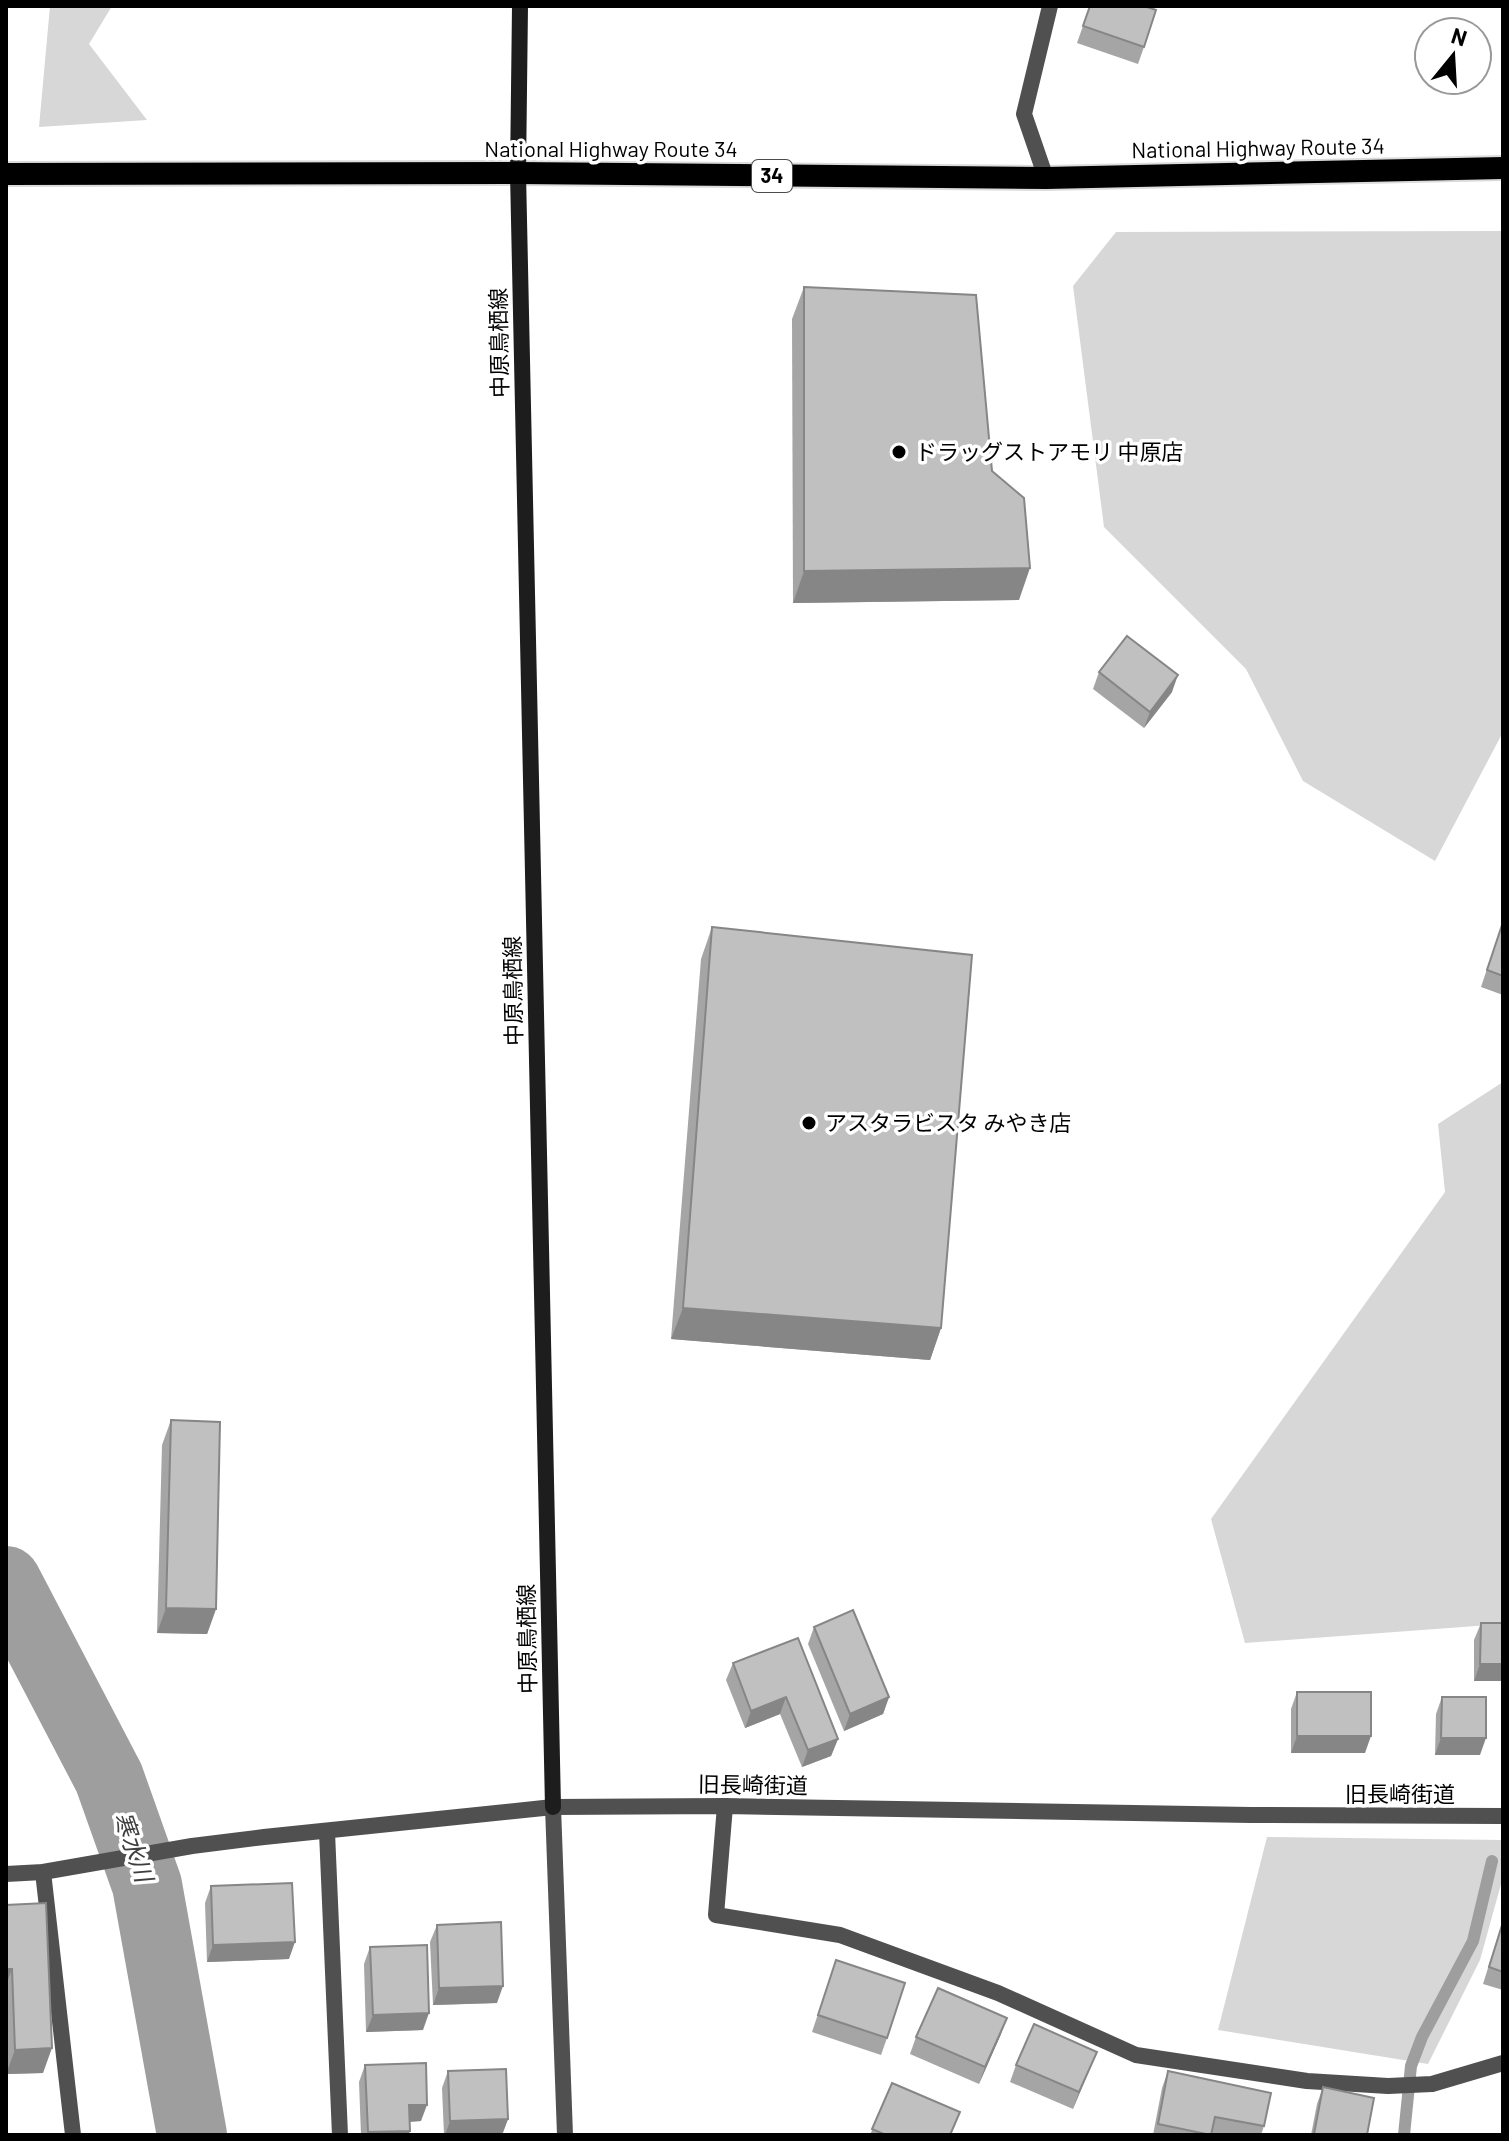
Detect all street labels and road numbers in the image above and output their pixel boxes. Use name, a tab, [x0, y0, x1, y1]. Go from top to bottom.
street label: National Highway Route 34	[1131, 132, 1385, 162]
street label: National Highway Route 34	[484, 135, 738, 161]
road number: 34	[752, 160, 792, 192]
street label: 中原鳥栖線	[484, 288, 512, 398]
street label: 中原鳥栖線	[498, 936, 526, 1046]
street label: 中原鳥栖線	[512, 1584, 540, 1694]
street label: 旧長崎街道	[698, 1770, 808, 1798]
street label: 旧長崎街道	[1345, 1780, 1455, 1806]

